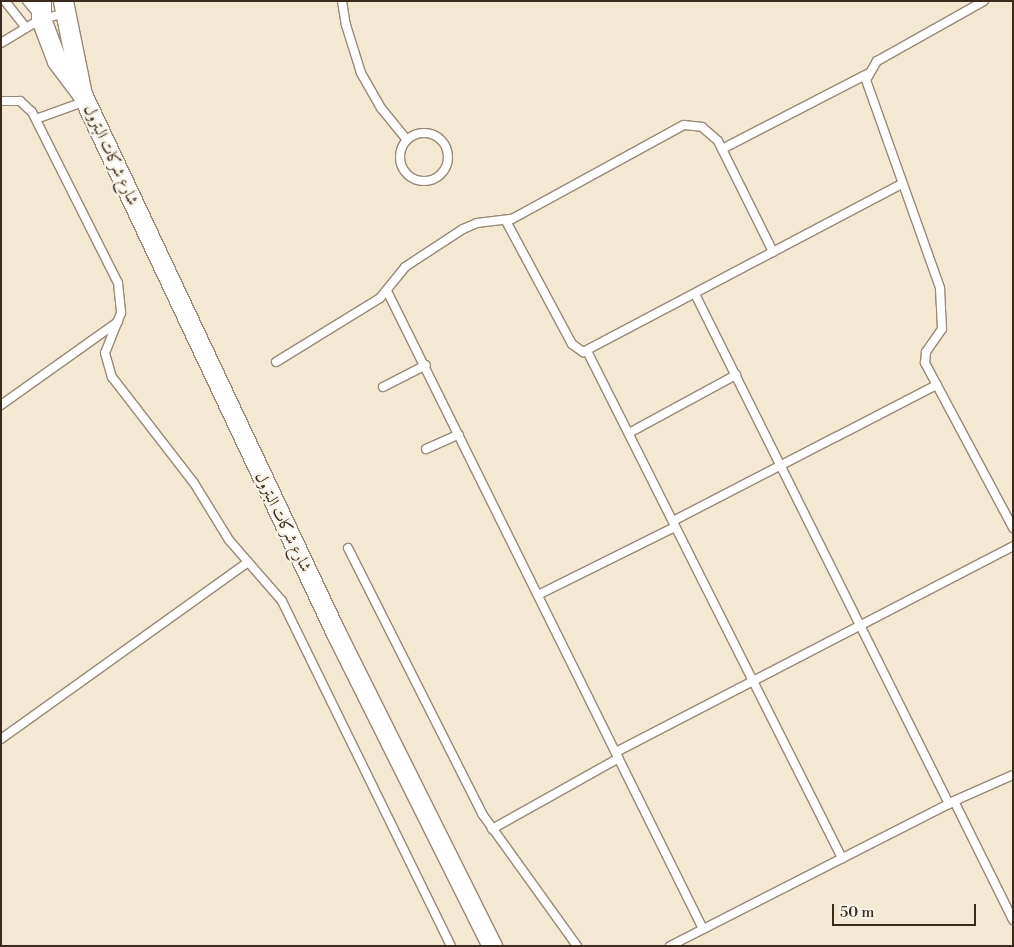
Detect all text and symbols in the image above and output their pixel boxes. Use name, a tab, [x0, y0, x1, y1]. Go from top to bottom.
street label: شارع شركات البترول	[79, 102, 143, 208]
street label: شارع شركات البترول	[251, 469, 315, 575]
scale bar	[834, 894, 978, 926]
text: 50 m	[840, 903, 874, 922]

